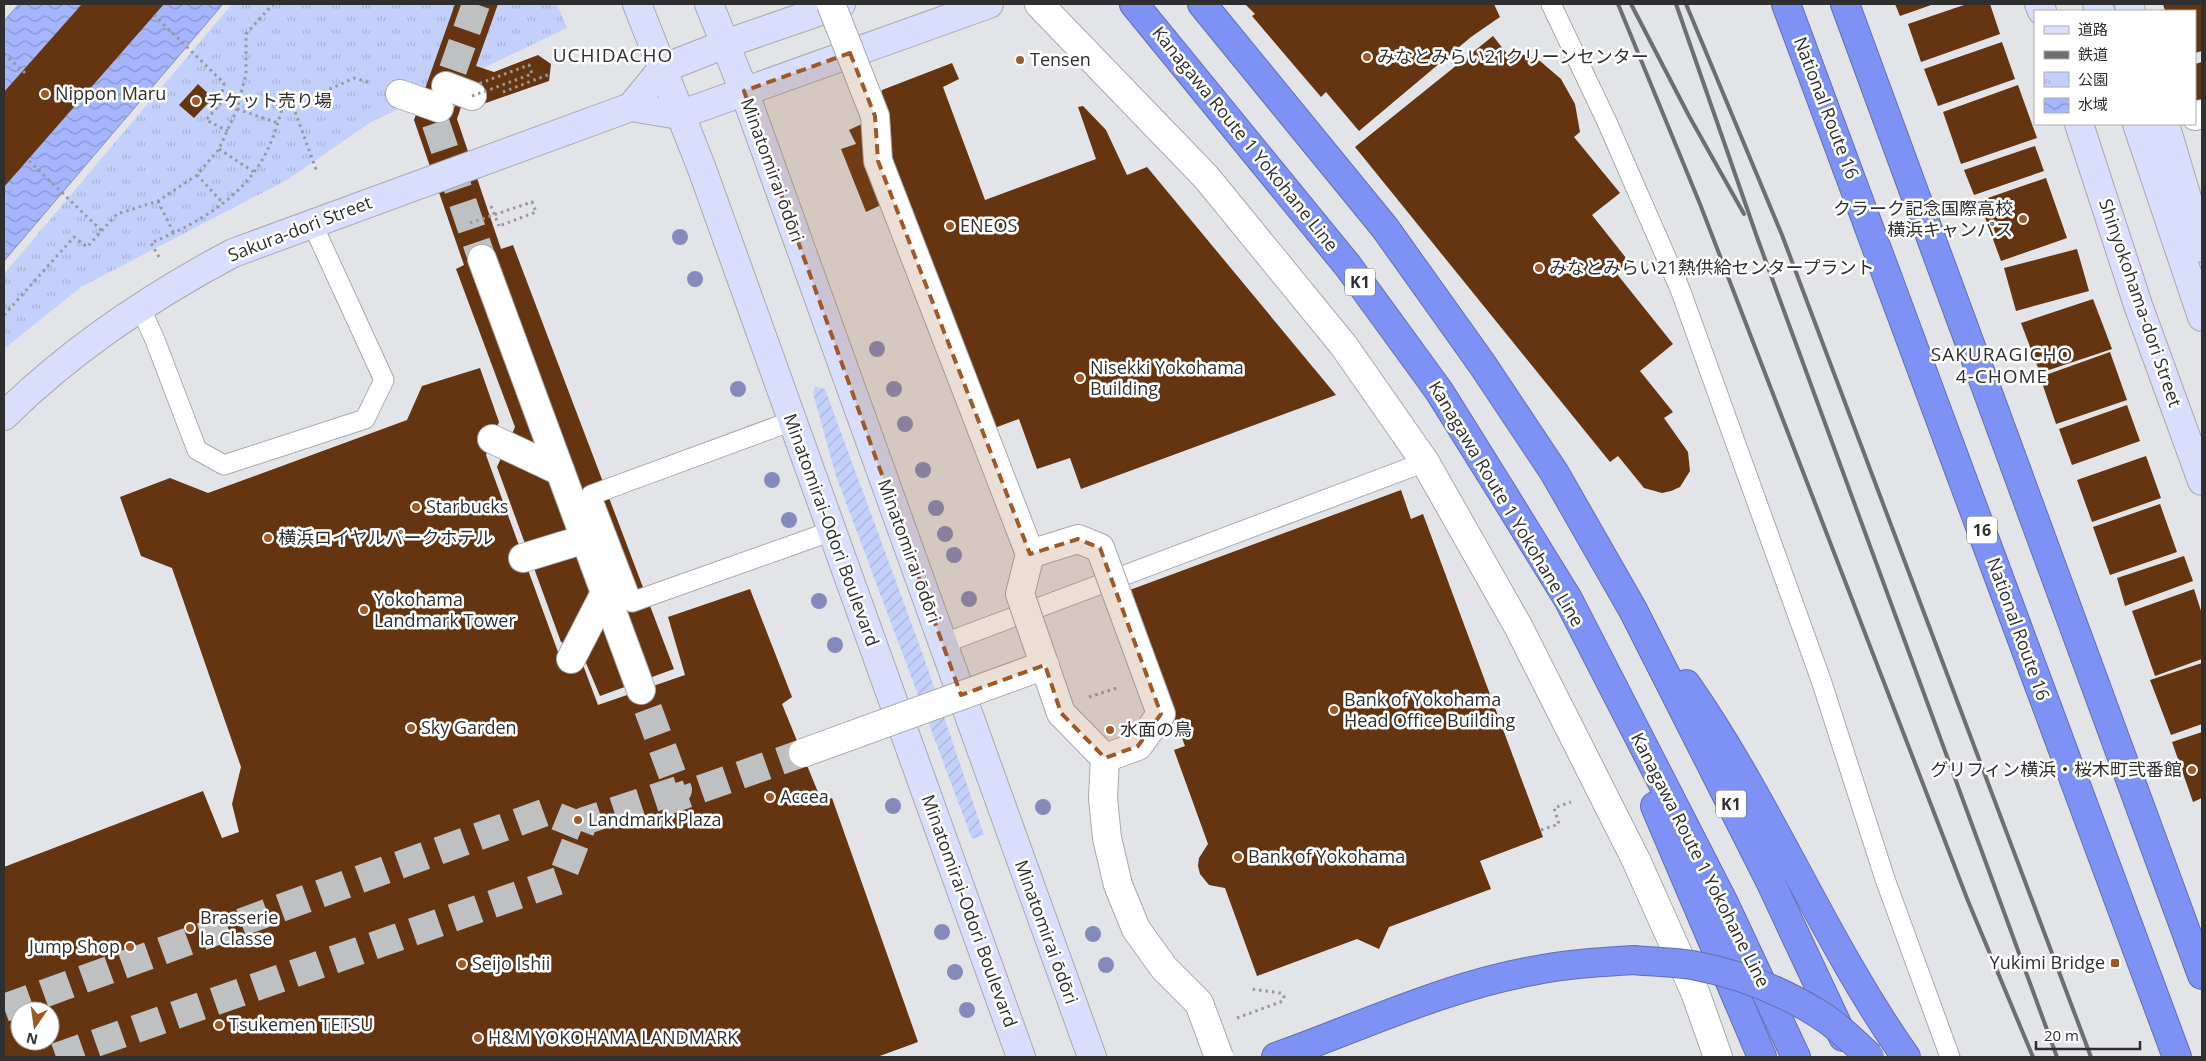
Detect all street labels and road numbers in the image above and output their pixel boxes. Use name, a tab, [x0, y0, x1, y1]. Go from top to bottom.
street label: Kanagawa Route 1 Yokohane Line	[1147, 21, 1344, 256]
street label: National Route 16	[1789, 33, 1865, 182]
street label: Minatomirai ōdōri	[736, 94, 810, 245]
street label: Sakura-dori Street	[224, 190, 375, 267]
street label: Shinyokohama-dori Street	[2094, 195, 2188, 410]
road number: K1	[1345, 268, 1375, 296]
street label: Kanagawa Route 1 Yokohane Line	[1424, 376, 1590, 631]
street label: Minatomirai-Odori Boulevard	[779, 410, 885, 649]
street label: Minatomirai ōdōri	[873, 475, 947, 626]
road number: 16	[1967, 516, 1997, 544]
street label: National Route 16	[1982, 554, 2056, 703]
street label: Kanagawa Route 1 Yokohane Line	[1626, 728, 1776, 991]
street label: Minatomirai-Odori Boulevard	[917, 791, 1023, 1030]
road number: K1	[1716, 791, 1746, 818]
street label: Minatomirai ōdōri	[1010, 856, 1084, 1007]

